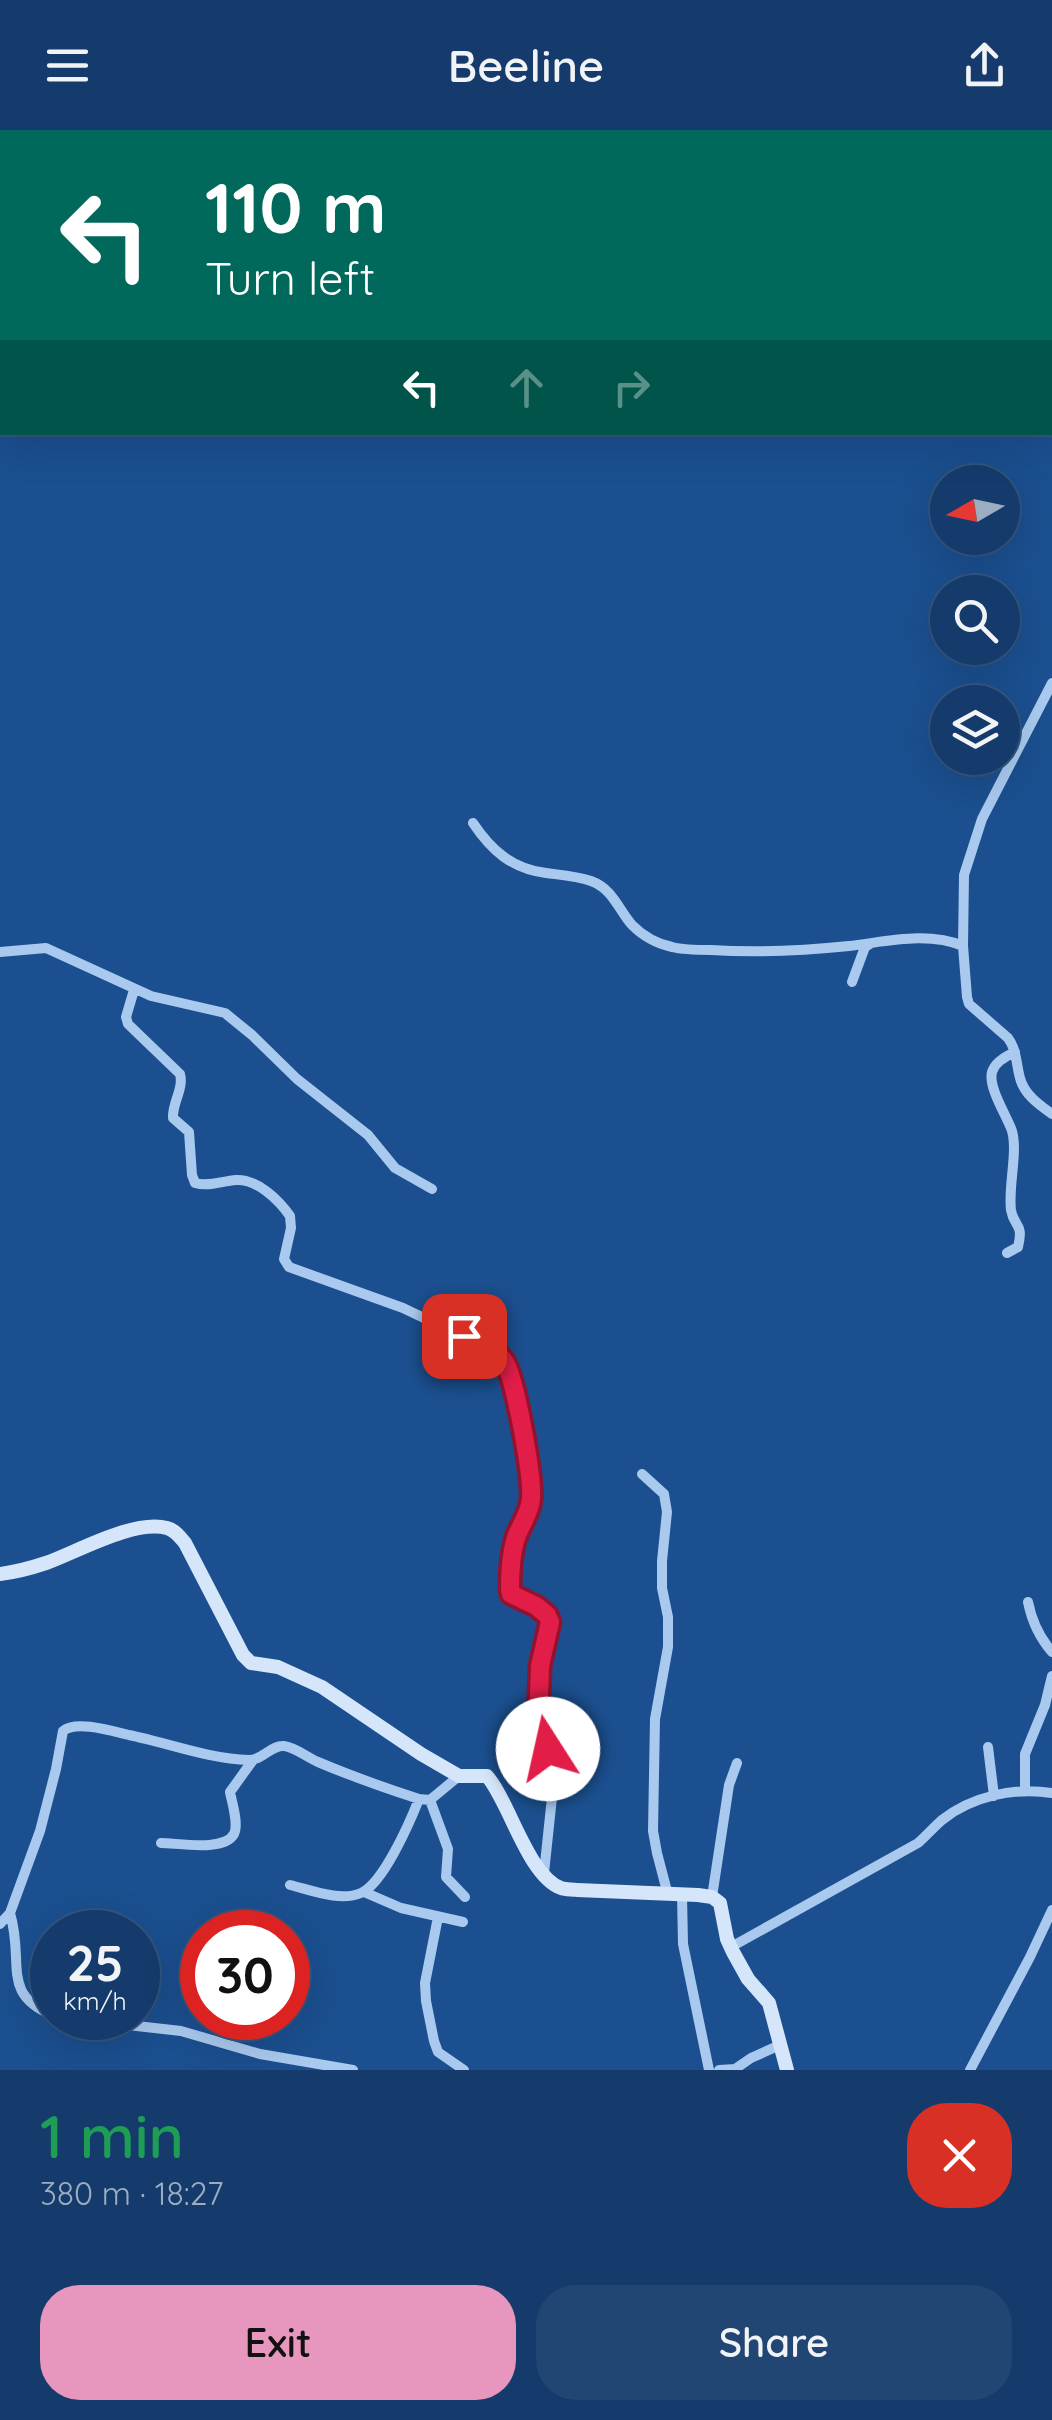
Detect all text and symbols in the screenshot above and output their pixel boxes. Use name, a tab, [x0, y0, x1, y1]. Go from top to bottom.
text: Beeline	[448, 37, 604, 93]
icon: menu	[40, 38, 95, 93]
icon: share	[957, 38, 1012, 93]
text: 110 m	[205, 163, 387, 251]
icon: left	[40, 170, 170, 300]
text: Turn left	[205, 250, 375, 306]
icon: left	[394, 360, 449, 415]
icon: ahead	[499, 360, 554, 415]
icon: right	[604, 360, 659, 415]
north arrow	[930, 465, 1020, 555]
map controls	[930, 465, 1020, 775]
button: search	[930, 575, 1020, 665]
button: layers	[930, 685, 1020, 775]
pin	[422, 1294, 507, 1379]
icon: arrive	[437, 1309, 492, 1364]
position arrow	[496, 1697, 600, 1801]
speed limit sign: 30	[180, 1910, 310, 2040]
text: 25	[66, 1931, 124, 1994]
text: km/h	[63, 1985, 127, 2016]
text: 1 min	[40, 2098, 184, 2173]
button: close	[907, 2103, 1012, 2208]
text: 380 m · 18:27	[40, 2173, 223, 2213]
button: Exit	[40, 2285, 516, 2400]
button: Share	[536, 2285, 1012, 2400]

